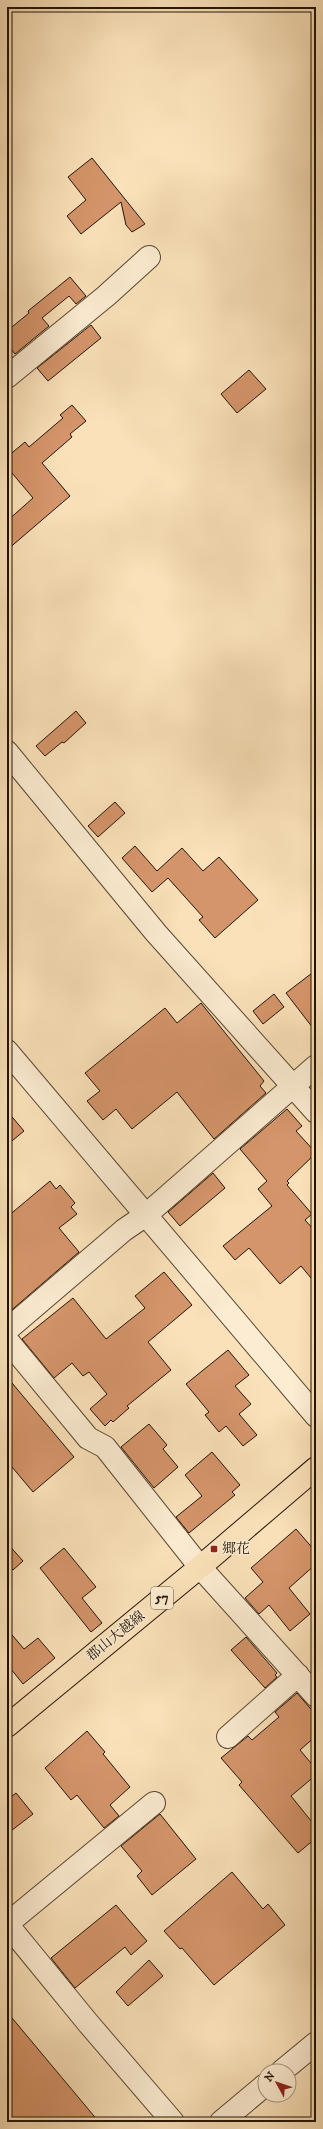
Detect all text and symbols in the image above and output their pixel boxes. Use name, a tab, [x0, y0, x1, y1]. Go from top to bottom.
place label: 郷花	[222, 1540, 250, 1558]
marker: 郷花	[209, 1544, 219, 1554]
road number: 57	[151, 1587, 173, 1609]
street label: 郡山大越線	[83, 1607, 149, 1665]
north arrow	[257, 2063, 297, 2103]
text: N	[262, 2069, 278, 2085]

